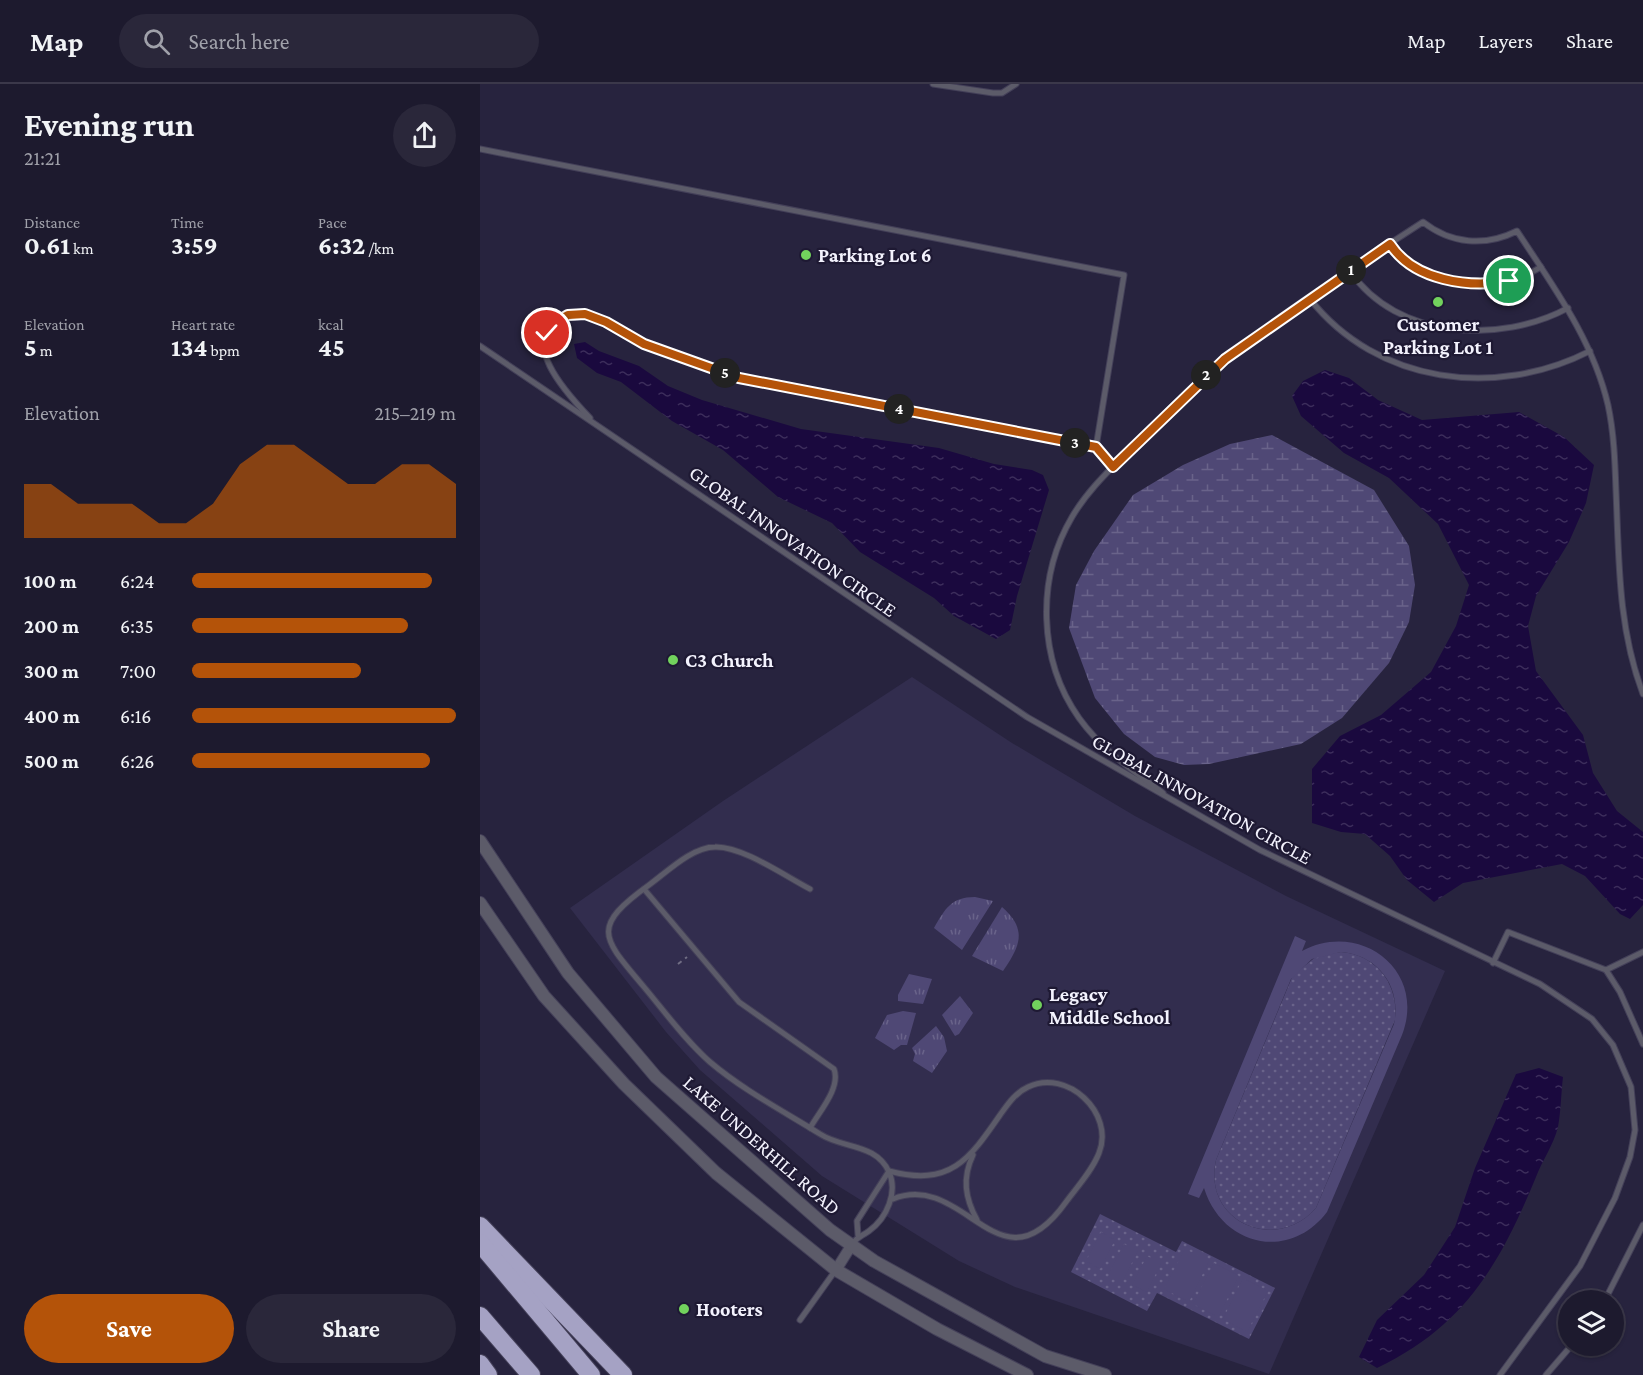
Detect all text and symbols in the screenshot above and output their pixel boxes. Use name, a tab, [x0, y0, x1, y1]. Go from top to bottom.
search box	[119, 14, 539, 68]
icon: search	[140, 25, 173, 58]
text: Map	[30, 26, 83, 57]
text: Search here	[188, 29, 289, 54]
text: Map	[1407, 29, 1446, 53]
text: Layers	[1479, 29, 1533, 53]
text: Share	[1566, 29, 1613, 53]
button: share	[393, 104, 456, 167]
text: Evening run	[24, 106, 194, 143]
text: 21:21	[24, 147, 61, 169]
text: Distance	[24, 214, 80, 231]
text: Time	[171, 214, 204, 231]
text: Pace	[318, 214, 347, 231]
text: 0.61	[24, 231, 70, 260]
text: 3:59	[171, 231, 218, 260]
text: 6:32	[318, 231, 365, 260]
text: km	[70, 240, 94, 257]
text: /km	[365, 240, 394, 257]
place label: Parking Lot 6	[818, 244, 932, 266]
marker: Parking Lot 6	[799, 248, 813, 262]
pin: 1	[1336, 255, 1366, 285]
pin	[1483, 255, 1534, 306]
text: 1	[1348, 261, 1354, 278]
icon: arrive	[1492, 264, 1525, 297]
marker: Customer Parking Lot 1	[1431, 295, 1445, 309]
pin	[521, 307, 572, 358]
place label: Customer Parking Lot 1	[1383, 313, 1494, 358]
text: Elevation	[24, 316, 85, 333]
text: Heart rate	[171, 316, 235, 333]
text: kcal	[318, 316, 344, 333]
icon: check	[530, 316, 563, 349]
text: 5	[24, 333, 37, 362]
text: 134	[171, 333, 207, 362]
text: 45	[318, 333, 345, 362]
text: m	[37, 342, 53, 359]
text: bpm	[207, 342, 240, 359]
pin: 5	[710, 358, 740, 388]
pin: 2	[1191, 360, 1221, 390]
text: 5	[721, 364, 729, 381]
text: 2	[1202, 366, 1210, 383]
pin: 4	[884, 394, 914, 424]
text: 4	[895, 400, 903, 417]
text: Elevation	[24, 402, 100, 424]
text: 215–219 m	[374, 402, 456, 424]
pin: 3	[1060, 428, 1090, 458]
text: 3	[1071, 434, 1079, 451]
street label: GLOBAL INNOVATION CIRCLE	[685, 461, 901, 621]
text: 100 m	[24, 570, 77, 592]
text: 6:24	[120, 570, 154, 592]
text: 200 m	[24, 615, 79, 637]
text: 6:35	[120, 615, 154, 637]
place label: C3 Church	[685, 649, 774, 671]
marker: C3 Church	[666, 653, 680, 667]
text: 300 m	[24, 660, 79, 682]
text: 7:00	[120, 660, 156, 682]
text: 400 m	[24, 705, 80, 727]
text: 6:16	[120, 705, 152, 727]
street label: GLOBAL INNOVATION CIRCLE	[1089, 729, 1316, 869]
text: 500 m	[24, 750, 79, 772]
text: 6:26	[120, 750, 154, 772]
place label: Legacy Middle School	[1049, 983, 1170, 1028]
marker: Legacy Middle School	[1030, 998, 1044, 1012]
street label: LAKE UNDERHILL ROAD	[679, 1071, 845, 1219]
map controls	[1558, 1290, 1624, 1356]
button: layers	[1558, 1290, 1624, 1356]
button: Save	[24, 1294, 234, 1363]
button: Share	[246, 1294, 456, 1363]
place label: Hooters	[696, 1298, 763, 1320]
marker: Hooters	[677, 1302, 691, 1316]

